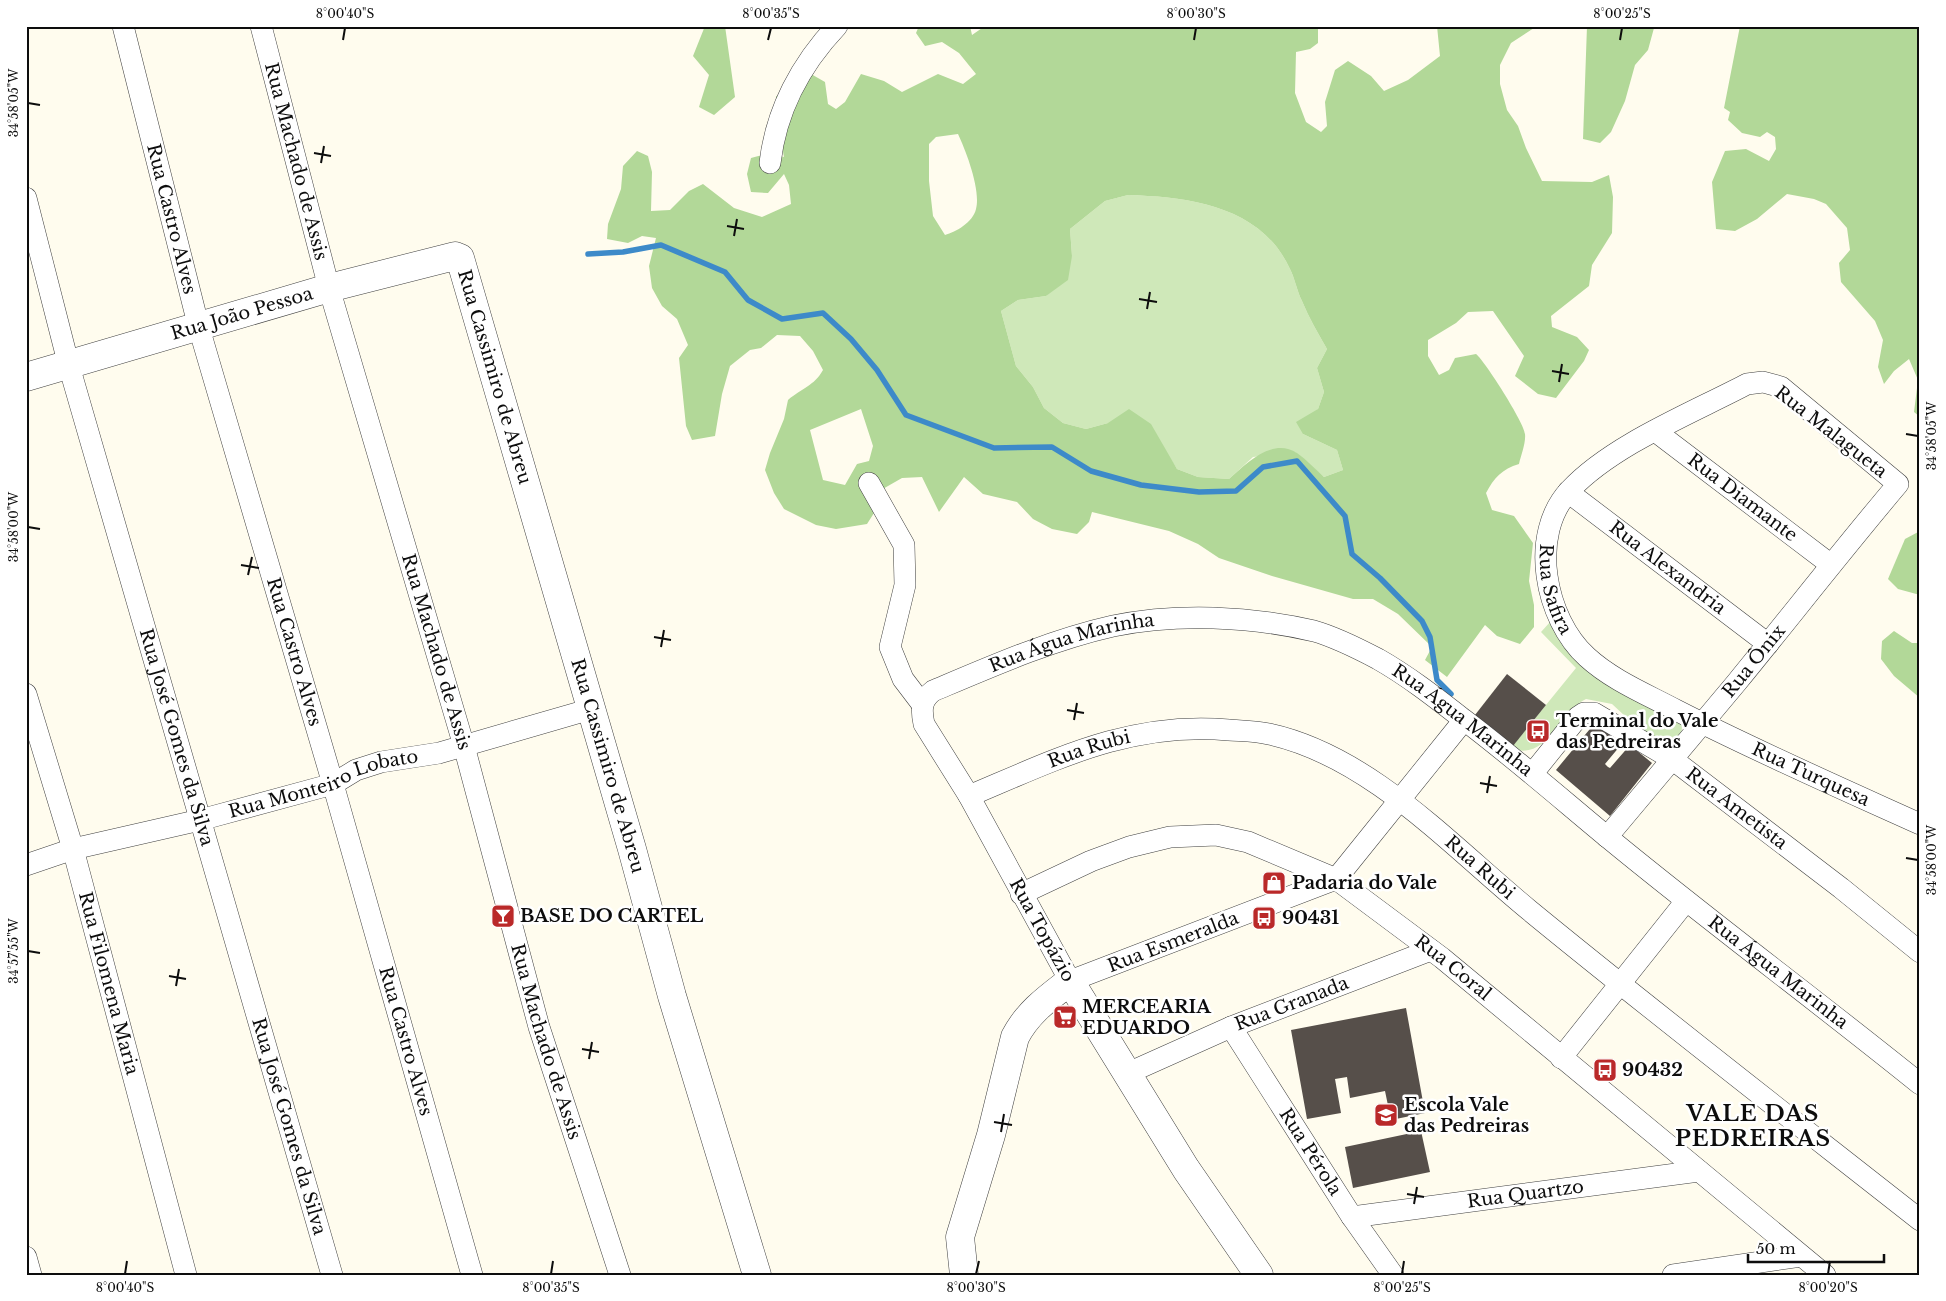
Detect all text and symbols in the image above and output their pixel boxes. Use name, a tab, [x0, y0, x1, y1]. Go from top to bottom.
text: 8°00'40"S	[316, 6, 374, 21]
text: 8°00'35"S	[742, 6, 800, 21]
text: 8°00'30"S	[1166, 6, 1226, 21]
text: 8°00'25"S	[1593, 6, 1651, 21]
street label: Rua Machado de Assis	[260, 60, 332, 263]
text: 34°58'05"W	[6, 68, 21, 137]
street label: Rua Castro Alves	[142, 142, 201, 296]
street label: Rua Cassimiro de Abreu	[453, 267, 536, 487]
street label: Rua João Pessoa	[168, 282, 315, 345]
street label: Rua Malagueta	[1770, 381, 1892, 483]
text: 34°58'05"W	[1924, 401, 1939, 470]
street label: Rua Diamante	[1683, 449, 1802, 546]
text: 34°58'00"W	[6, 491, 21, 562]
street label: Rua Alexandria	[1605, 516, 1730, 619]
street label: Rua Safira	[1535, 543, 1577, 639]
street label: Rua Machado de Assis	[397, 551, 476, 753]
street label: Rua Castro Alves	[262, 575, 326, 729]
street label: Rua Água Marinha	[986, 609, 1155, 677]
street label: Rua Ônix	[1718, 620, 1790, 702]
street label: Rua José Gomes da Silva	[135, 626, 218, 849]
street label: Rua Cassimiro de Abreu	[566, 656, 649, 876]
street label: Rua Água Marinha	[1388, 659, 1537, 781]
place label: Terminal do Vale das Pedreiras	[1556, 710, 1718, 753]
bus stop icon: Terminal do Vale das Pedreiras	[1525, 718, 1551, 744]
street label: Rua Rubi	[1045, 726, 1132, 773]
street label: Rua Turquesa	[1748, 738, 1873, 811]
street label: Rua Monteiro Lobato	[226, 745, 420, 823]
street label: Rua Ametista	[1682, 763, 1792, 854]
text: 34°58'00"W	[1924, 824, 1939, 895]
street label: Rua Rubi	[1440, 831, 1519, 904]
shop icon: Padaria do Vale	[1261, 870, 1287, 896]
place label: Padaria do Vale	[1292, 872, 1437, 894]
street label: Rua Topázio	[1005, 874, 1079, 986]
street label: Rua Filomena Maria	[74, 890, 143, 1077]
bar icon: BASE DO CARTEL	[490, 903, 516, 929]
place label: BASE DO CARTEL	[520, 905, 704, 927]
bus stop icon: 90431	[1251, 905, 1277, 931]
street label: Rua Esmeralda	[1104, 907, 1242, 977]
place label: 90431	[1282, 907, 1339, 929]
street label: Rua Água Marinha	[1704, 911, 1852, 1034]
text: 34°57'55"W	[6, 917, 21, 984]
street label: Rua Coral	[1410, 930, 1496, 1005]
street label: Rua Machado de Assis	[506, 941, 586, 1142]
street label: Rua Castro Alves	[374, 964, 437, 1118]
street label: Rua Granada	[1232, 972, 1352, 1035]
place label: MERCEARIA EDUARDO	[1082, 996, 1212, 1039]
supermarket icon: MERCEARIA EDUARDO	[1052, 1004, 1078, 1030]
street label: Rua José Gomes da Silva	[247, 1015, 331, 1238]
bus stop icon: 90432	[1592, 1057, 1618, 1083]
place label: 90432	[1622, 1059, 1683, 1081]
place label: Escola Vale das Pedreiras	[1404, 1094, 1529, 1137]
district label: VALE DAS PEDREIRAS	[1675, 1100, 1831, 1152]
school or university icon: Escola Vale das Pedreiras	[1373, 1102, 1399, 1128]
street label: Rua Pérola	[1275, 1104, 1346, 1200]
street label: Rua Quartzo	[1466, 1175, 1585, 1213]
scale bar	[1748, 1231, 1885, 1263]
text: 50 m	[1756, 1239, 1796, 1258]
text: 8°00'40"S	[96, 1280, 154, 1295]
text: 8°00'35"S	[522, 1280, 580, 1295]
text: 8°00'30"S	[946, 1280, 1006, 1295]
text: 8°00'25"S	[1373, 1280, 1431, 1295]
text: 8°00'20"S	[1798, 1280, 1858, 1295]

